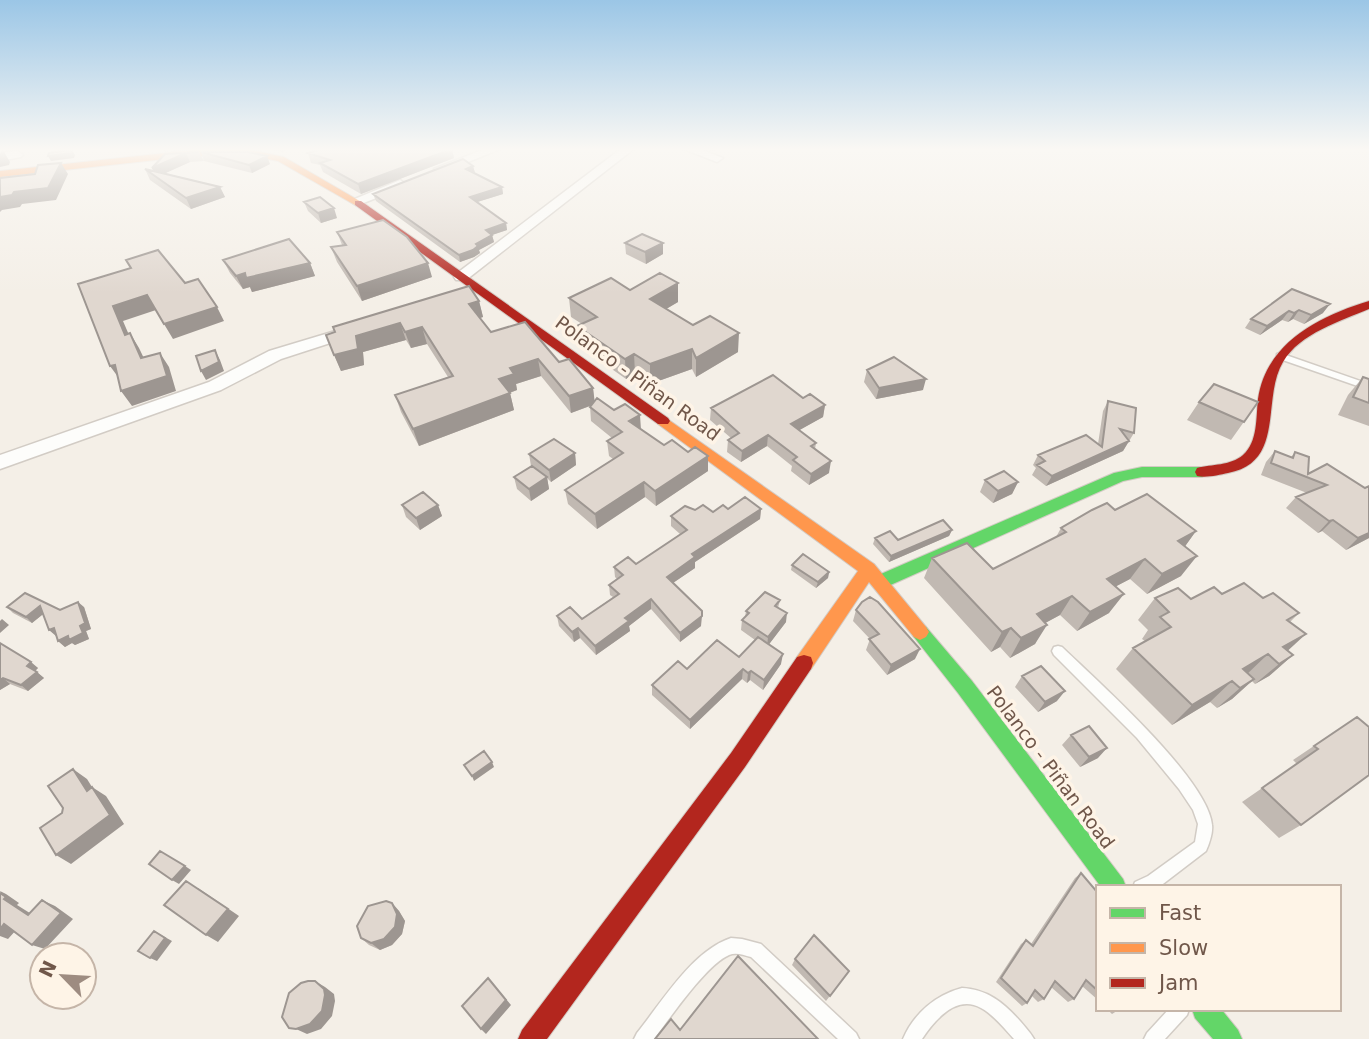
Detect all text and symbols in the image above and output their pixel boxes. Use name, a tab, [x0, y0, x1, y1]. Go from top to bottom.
street label: Polanco - Piñan Road	[551, 311, 725, 445]
street label: Polanco - Piñan Road	[983, 681, 1119, 853]
legend	[1096, 885, 1341, 1011]
text: Fast	[1159, 901, 1201, 925]
text: Slow	[1159, 936, 1208, 960]
north arrow	[28, 941, 98, 1011]
text: N	[34, 957, 61, 981]
text: Jam	[1157, 971, 1199, 995]

